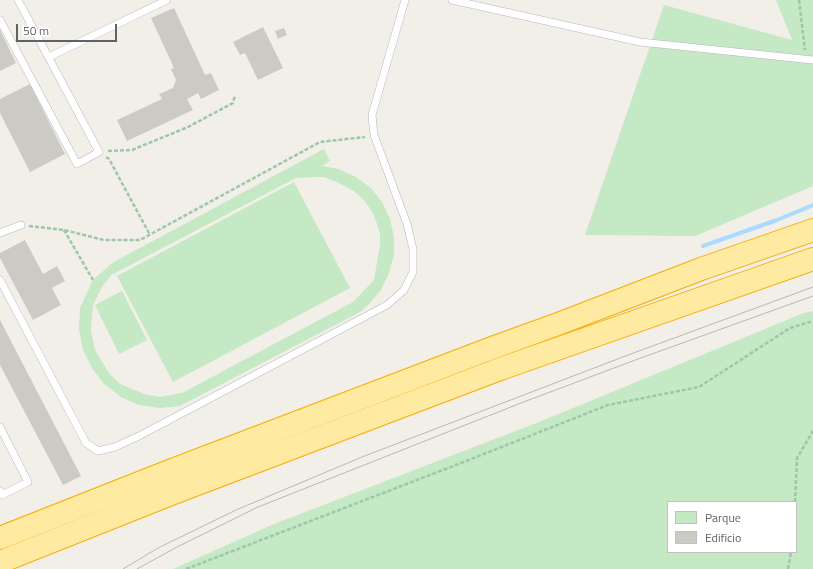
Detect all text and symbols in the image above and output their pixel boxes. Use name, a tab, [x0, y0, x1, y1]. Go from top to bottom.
scale bar	[18, 16, 119, 42]
text: 50 m	[23, 21, 49, 40]
legend	[667, 501, 797, 553]
text: Parque	[705, 508, 741, 527]
text: Edificio	[705, 528, 741, 547]

